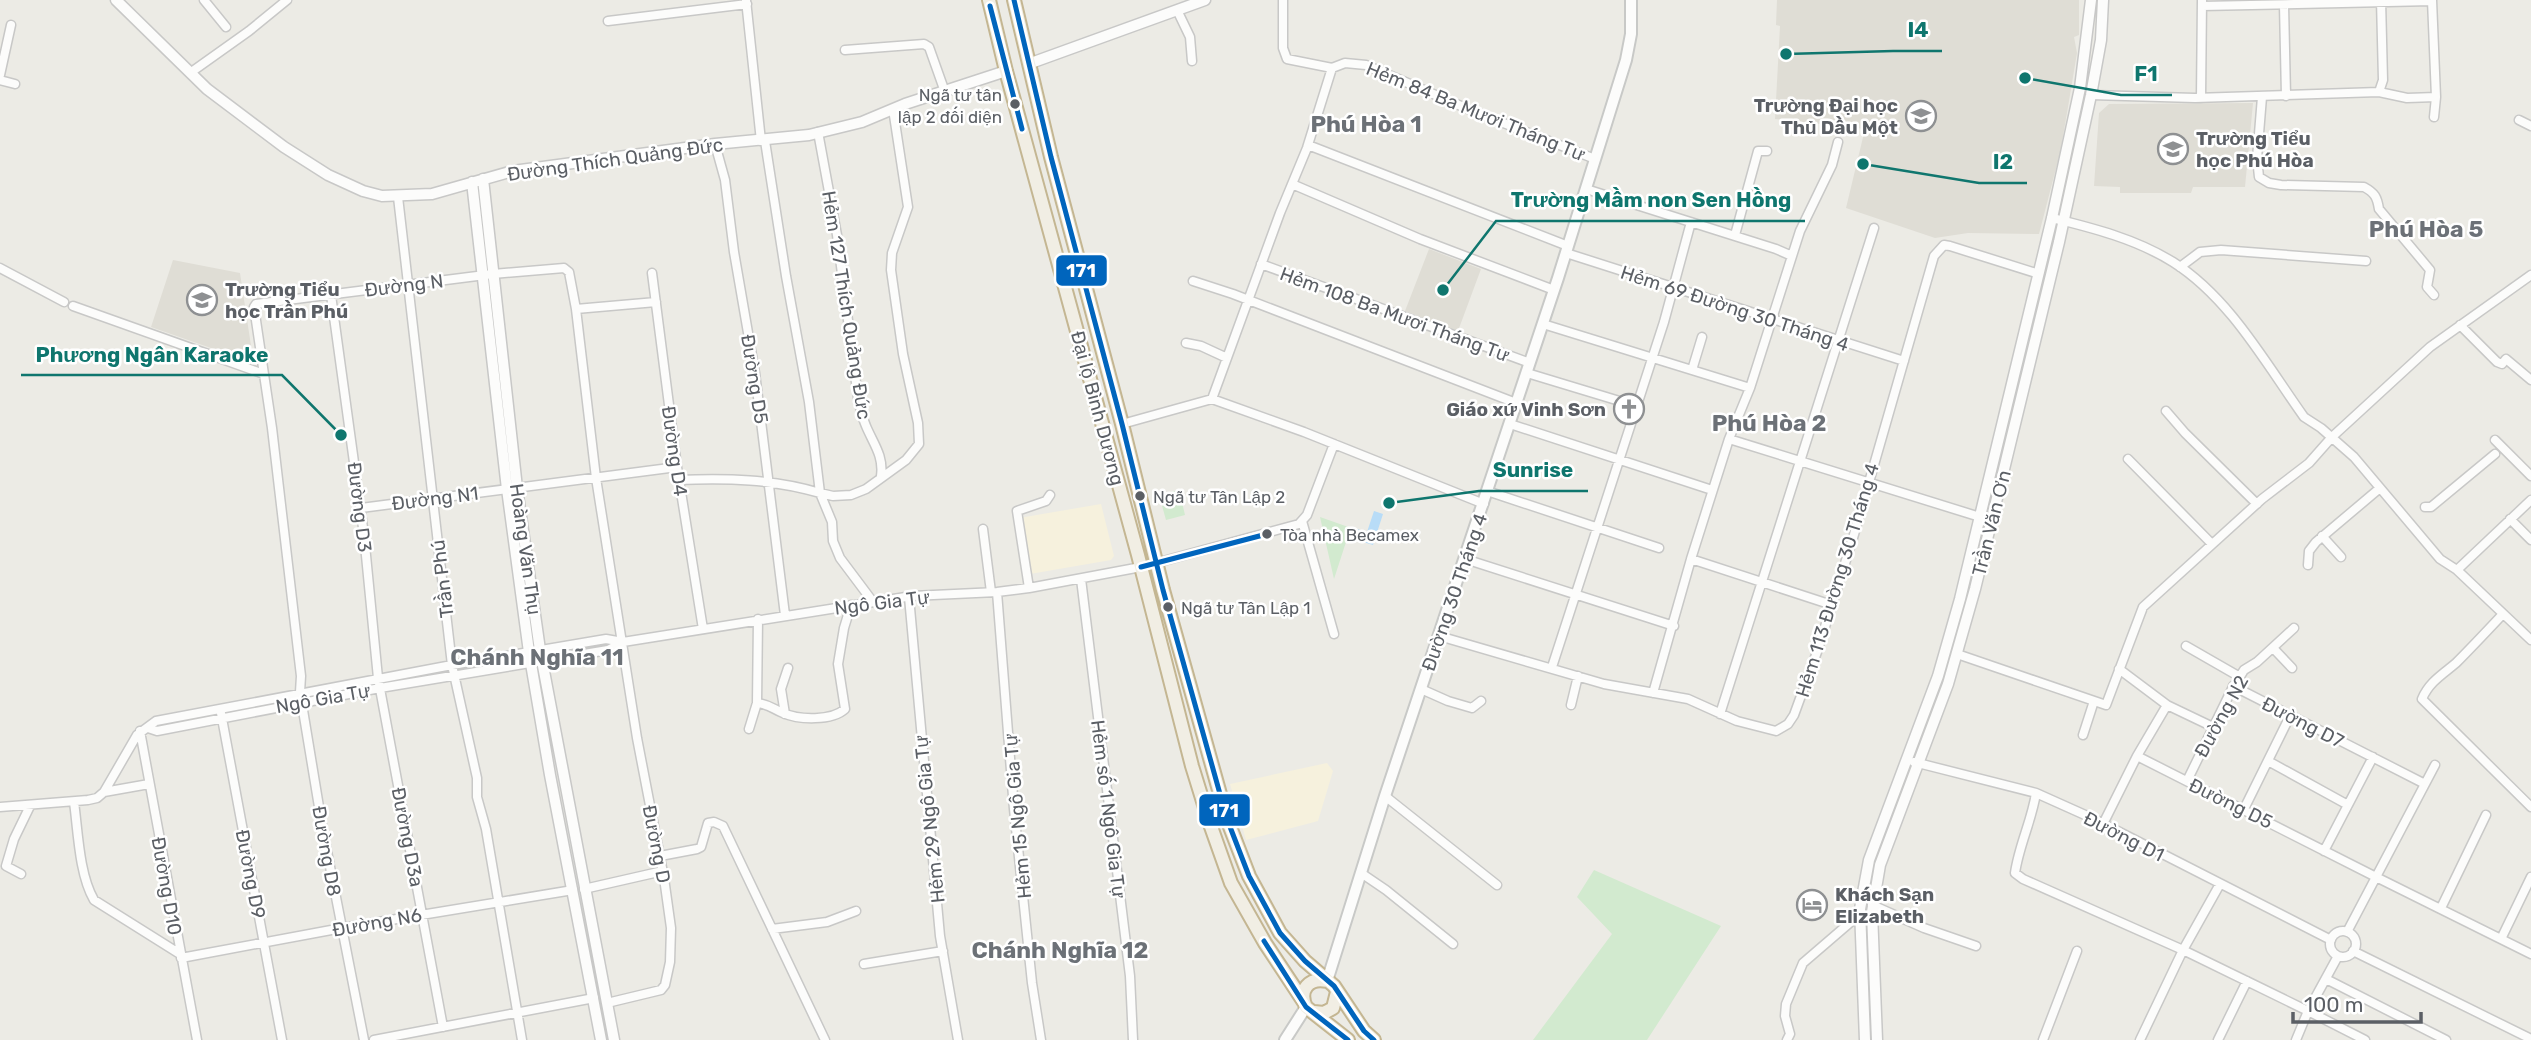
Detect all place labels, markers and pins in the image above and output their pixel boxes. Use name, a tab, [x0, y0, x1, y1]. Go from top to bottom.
callout: I4	[1893, 9, 1942, 51]
callout: F1	[2121, 53, 2172, 95]
place label: Ngã tư tân lập 2 đối diện	[898, 85, 1002, 127]
place label: Trường Đại học Thủ Dầu Một	[1754, 94, 1898, 139]
marker: Ngã tư tân lập 2 đối diện	[1008, 97, 1022, 111]
school or university icon: Trường Đại học Thủ Dầu Một	[1904, 99, 1938, 133]
place label: Trường Tiểu học Phú Hòa	[2196, 127, 2314, 172]
school or university icon: Trường Tiểu học Phú Hòa	[2156, 132, 2190, 166]
callout: I2	[1979, 141, 2027, 183]
callout: Trường Mầm non Sen Hồng	[1496, 179, 1805, 221]
place label: Trường Tiểu học Trần Phú	[225, 278, 348, 323]
school or university icon: Trường Tiểu học Trần Phú	[185, 283, 219, 317]
callout: Phương Ngân Karaoke	[21, 333, 282, 375]
church icon: Giáo xứ Vinh Sơn	[1612, 392, 1646, 426]
place label: Giáo xứ Vinh Sơn	[1446, 398, 1606, 421]
callout: Sunrise	[1479, 449, 1588, 491]
place label: Ngã tư Tân Lập 2	[1153, 487, 1285, 507]
marker: Ngã tư Tân Lập 2	[1133, 489, 1147, 503]
place label: Tòa nhà Becamex	[1280, 525, 1419, 545]
marker: Tòa nhà Becamex	[1260, 527, 1274, 541]
place label: Ngã tư Tân Lập 1	[1181, 598, 1311, 618]
marker: Ngã tư Tân Lập 1	[1161, 600, 1175, 614]
place label: Khách Sạn Elizabeth	[1835, 883, 1934, 928]
hotel icon: Khách Sạn Elizabeth	[1795, 888, 1829, 922]

